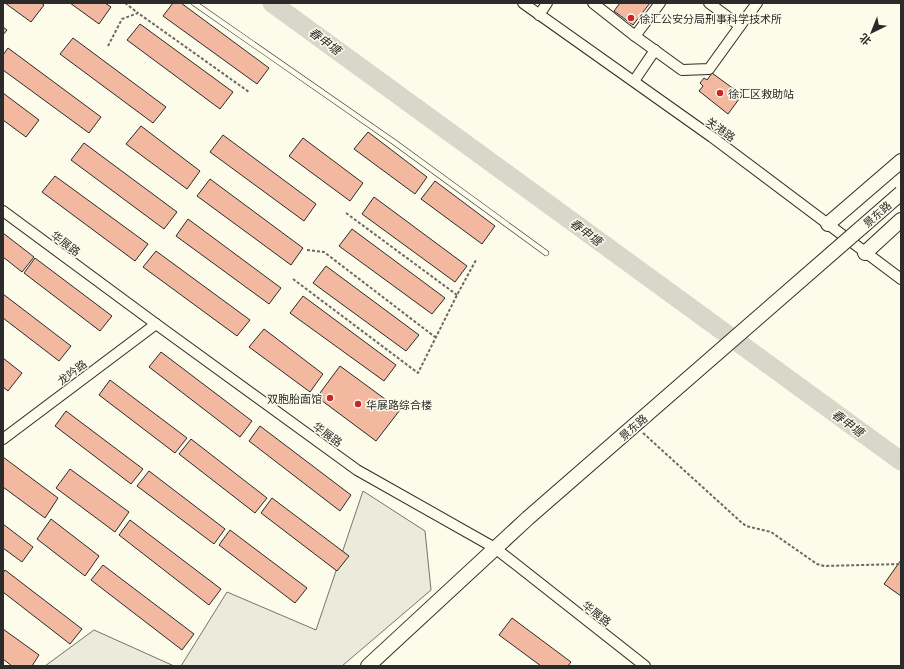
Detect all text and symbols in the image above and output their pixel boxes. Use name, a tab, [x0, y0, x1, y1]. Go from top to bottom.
place label: 徐汇公安分局刑事科学技术所	[639, 11, 782, 26]
north arrow	[852, 12, 892, 52]
marker: 徐汇公安分局刑事科学技术所	[626, 13, 636, 23]
water label: 春申塘	[305, 24, 346, 60]
text: 北	[856, 30, 874, 49]
place label: 徐汇区救助站	[728, 86, 794, 101]
marker: 徐汇区救助站	[715, 88, 725, 98]
street label: 关港路	[703, 113, 739, 145]
street label: 景东路	[860, 198, 894, 230]
water label: 春申塘	[566, 215, 607, 251]
street label: 华展路	[48, 227, 84, 259]
street label: 龙吟路	[54, 356, 90, 388]
place label: 双胞胎面馆	[267, 391, 322, 406]
marker: 双胞胎面馆	[325, 393, 335, 403]
place label: 华展路综合楼	[366, 397, 432, 412]
marker: 华展路综合楼	[353, 399, 363, 409]
water label: 春申塘	[828, 406, 869, 442]
street label: 景东路	[616, 411, 650, 443]
street label: 华展路	[310, 418, 346, 450]
street label: 华展路	[579, 597, 615, 629]

